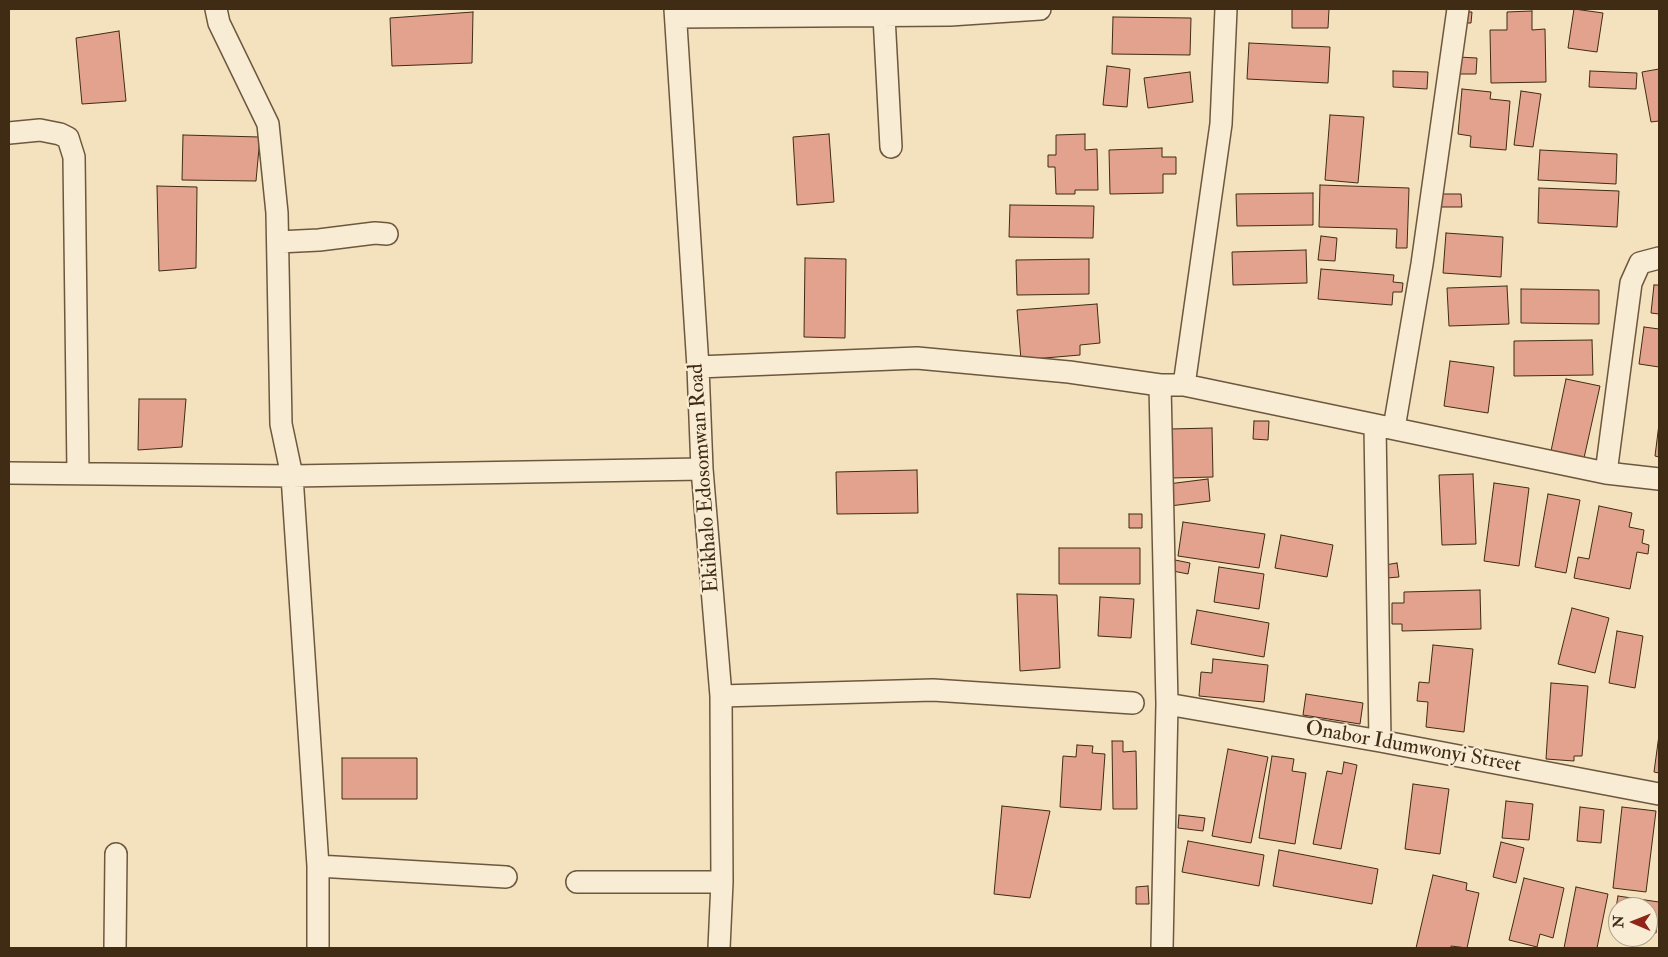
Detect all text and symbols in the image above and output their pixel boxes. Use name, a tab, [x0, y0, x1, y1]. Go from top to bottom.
street label: Ekikhalo Edosomwan Road	[684, 363, 726, 593]
street label: Onabor Idumwonyi Street	[1303, 717, 1523, 779]
north arrow	[1608, 897, 1658, 947]
text: N	[1610, 915, 1627, 928]

